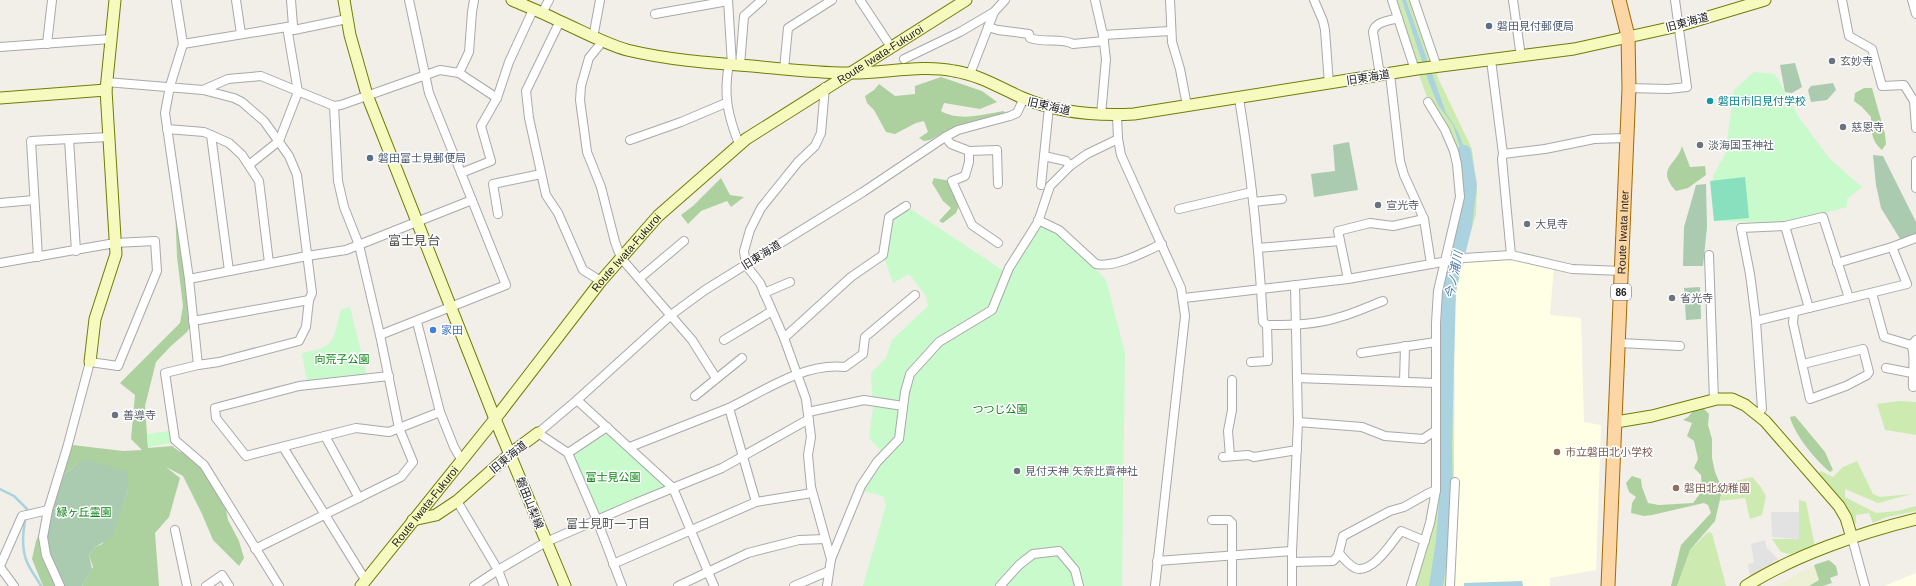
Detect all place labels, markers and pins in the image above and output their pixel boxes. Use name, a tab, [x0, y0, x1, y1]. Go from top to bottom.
place label: 磐田見付郵便局	[1497, 20, 1574, 32]
marker: 磐田見付郵便局	[1484, 21, 1494, 31]
place label: 玄妙寺	[1840, 55, 1873, 67]
marker: 玄妙寺	[1827, 56, 1837, 66]
place label: 磐田市旧見付学校	[1718, 95, 1806, 107]
marker: 磐田市旧見付学校	[1705, 96, 1715, 106]
place label: 慈恩寺	[1851, 121, 1884, 133]
marker: 慈恩寺	[1838, 122, 1848, 132]
place label: 淡海国玉神社	[1708, 139, 1774, 151]
marker: 淡海国玉神社	[1695, 140, 1705, 150]
place label: 磐田富士見郵便局	[378, 152, 466, 164]
marker: 磐田富士見郵便局	[365, 153, 375, 163]
place label: 宣光寺	[1386, 199, 1419, 211]
marker: 宣光寺	[1373, 200, 1383, 210]
place label: 大見寺	[1535, 218, 1568, 230]
marker: 大見寺	[1522, 219, 1532, 229]
place label: 省光寺	[1680, 292, 1713, 304]
marker: 省光寺	[1667, 293, 1677, 303]
place label: 家田	[441, 324, 463, 336]
marker: 家田	[428, 325, 438, 335]
place label: 善導寺	[123, 409, 156, 421]
marker: 善導寺	[110, 410, 120, 420]
place label: 市立磐田北小学校	[1565, 446, 1653, 458]
marker: 市立磐田北小学校	[1552, 447, 1562, 457]
place label: 見付天神 矢奈比賣神社	[1025, 465, 1138, 477]
marker: 見付天神 矢奈比賣神社	[1012, 466, 1022, 476]
place label: 磐田北幼稚園	[1684, 482, 1750, 494]
marker: 磐田北幼稚園	[1671, 483, 1681, 493]

